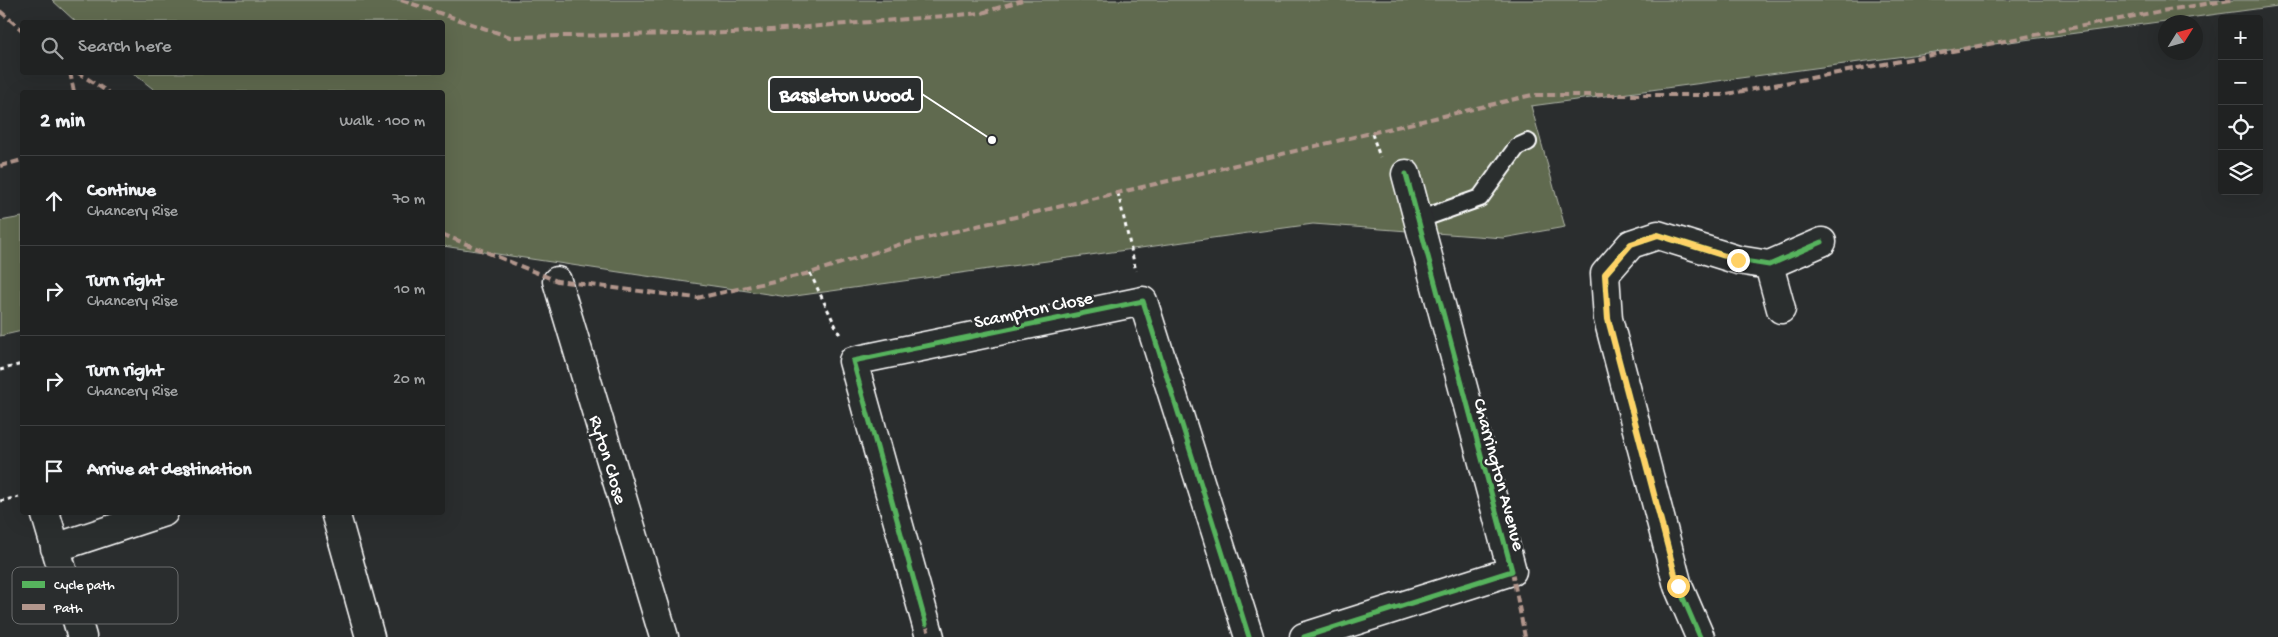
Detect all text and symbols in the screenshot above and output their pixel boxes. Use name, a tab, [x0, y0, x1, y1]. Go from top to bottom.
north arrow	[2158, 15, 2203, 60]
map controls	[2218, 15, 2263, 195]
button: +	[2218, 15, 2263, 60]
search box	[20, 20, 445, 75]
icon: search	[38, 34, 66, 62]
text: Search here	[78, 36, 172, 59]
button: −	[2218, 60, 2263, 105]
callout: Bassleton Wood	[769, 77, 922, 112]
text: Bassleton Wood	[778, 86, 915, 109]
button: locate	[2218, 105, 2263, 150]
text: 2 min	[40, 110, 85, 135]
text: Walk · 100 m	[339, 113, 425, 132]
button: layers	[2218, 150, 2263, 195]
text: Continue	[87, 180, 156, 203]
icon: ahead	[40, 187, 68, 215]
text: 70 m	[392, 191, 425, 210]
text: Chancery Rise	[87, 203, 178, 222]
route end	[1727, 249, 1750, 272]
text: Turn right	[87, 270, 163, 293]
icon: right	[40, 277, 68, 305]
text: 10 m	[394, 281, 425, 300]
street label: Scampton Close	[972, 288, 1095, 335]
text: Chancery Rise	[87, 293, 178, 312]
text: Turn right	[87, 360, 163, 383]
icon: right	[40, 367, 68, 395]
text: 20 m	[393, 371, 425, 390]
text: Chancery Rise	[87, 383, 178, 402]
street label: Charrington Avenue	[1466, 396, 1529, 554]
street label: Ryton Close	[582, 413, 631, 507]
icon: arrive	[40, 457, 68, 485]
text: Arrive at destination	[87, 459, 251, 482]
legend	[12, 567, 178, 624]
route start	[1667, 575, 1690, 598]
text: Cycle path	[54, 578, 115, 595]
text: Path	[53, 601, 83, 618]

